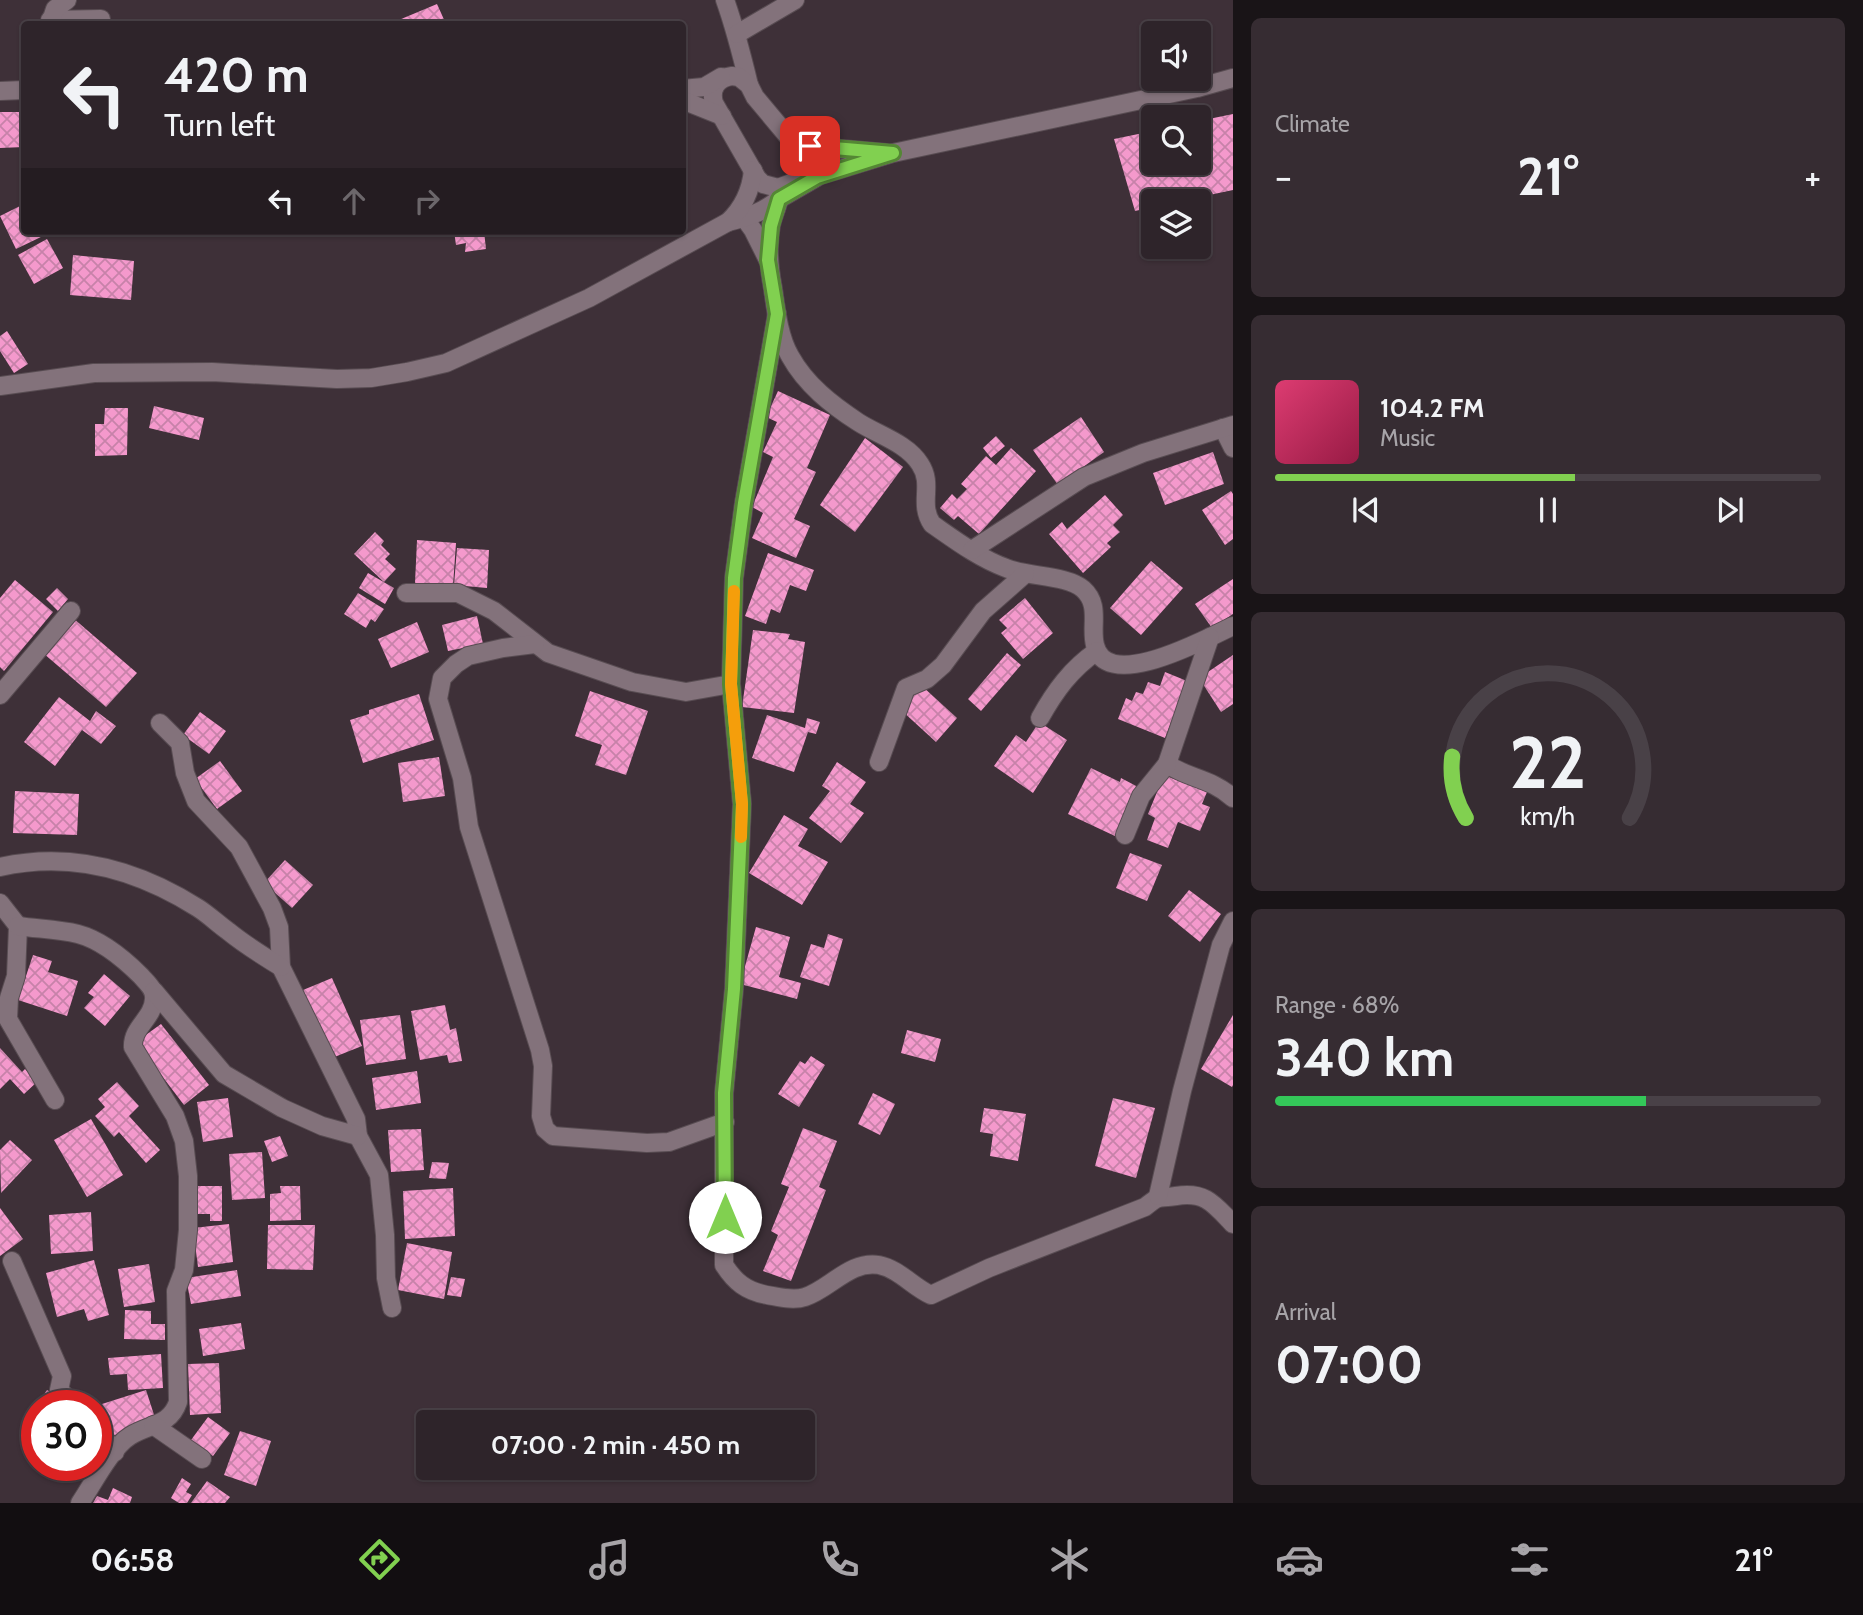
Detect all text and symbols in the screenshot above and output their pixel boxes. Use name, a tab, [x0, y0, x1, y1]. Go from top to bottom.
map controls	[1141, 21, 1211, 259]
button: sound	[1141, 21, 1211, 91]
text: 420 m	[164, 45, 309, 104]
icon: left	[49, 49, 140, 140]
text: Turn left	[164, 105, 275, 144]
button: search	[1141, 105, 1211, 175]
text: Climate	[1275, 110, 1350, 138]
pin	[780, 116, 840, 176]
icon: arrive	[791, 127, 829, 165]
text: 21°	[1517, 145, 1579, 208]
text: −	[1275, 153, 1292, 200]
text: +	[1804, 153, 1821, 200]
icon: left	[262, 182, 300, 220]
icon: ahead	[335, 182, 373, 220]
icon: right	[408, 182, 446, 220]
button: layers	[1141, 189, 1211, 259]
text: 104.2 FM	[1380, 392, 1484, 424]
text: Music	[1380, 424, 1435, 452]
icon: previous	[1347, 491, 1385, 529]
icon: pause	[1529, 491, 1567, 529]
icon: next	[1711, 491, 1749, 529]
text: 22	[1509, 718, 1587, 806]
text: km/h	[1521, 800, 1575, 830]
text: Range · 68%	[1275, 991, 1399, 1019]
text: 340 km	[1275, 1026, 1454, 1089]
position arrow	[688, 1180, 762, 1254]
text: Arrival	[1275, 1298, 1336, 1326]
text: 07:00	[1275, 1333, 1423, 1396]
speed limit sign: 30	[21, 1390, 112, 1481]
text: 07:00 · 2 min · 450 m	[491, 1429, 740, 1461]
icon: directions	[355, 1535, 404, 1584]
icon: music	[585, 1535, 634, 1584]
icon: phone	[815, 1535, 864, 1584]
icon: climate	[1045, 1535, 1094, 1584]
icon: car	[1275, 1535, 1324, 1584]
icon: filters	[1505, 1535, 1554, 1584]
text: 06:58	[90, 1540, 175, 1579]
text: 21°	[1735, 1540, 1773, 1579]

